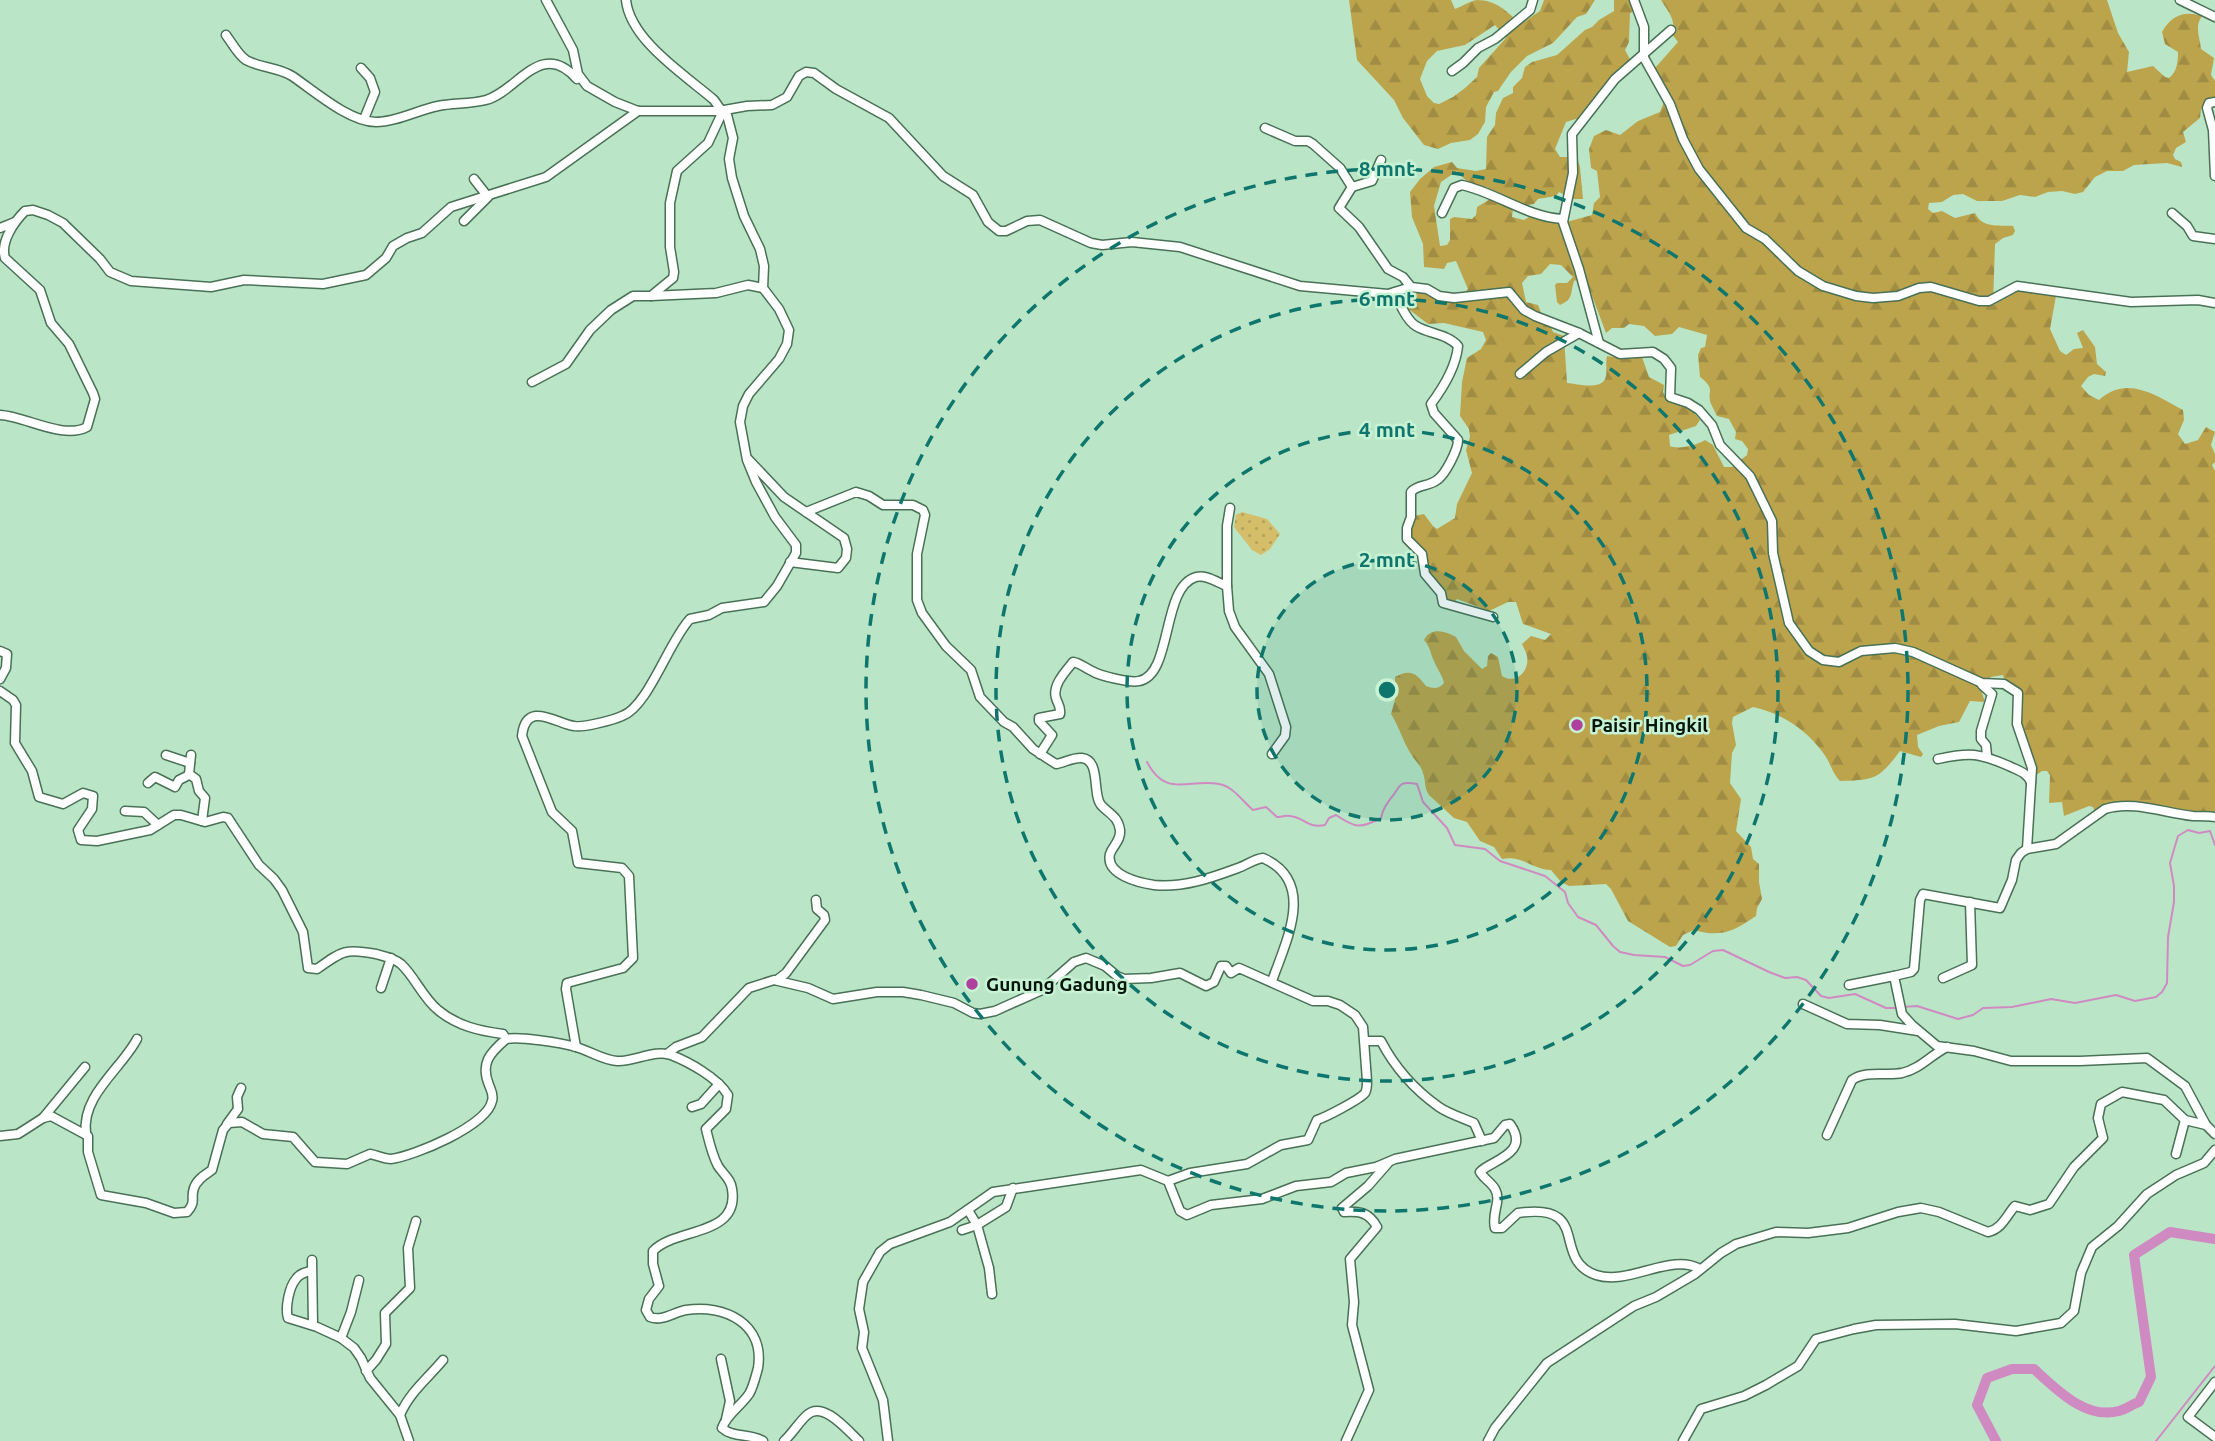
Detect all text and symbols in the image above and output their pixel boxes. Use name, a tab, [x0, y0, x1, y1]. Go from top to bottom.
text: 8 mnt	[1359, 156, 1415, 180]
text: 6 mnt	[1359, 286, 1415, 310]
text: 4 mnt	[1359, 417, 1415, 441]
text: 2 mnt	[1359, 547, 1415, 571]
centre of rings	[1375, 678, 1399, 702]
place label: Paisir Hingkil	[1591, 714, 1708, 736]
marker: Paisir Hingkil	[1569, 717, 1585, 733]
place label: Gunung Gadung	[986, 973, 1128, 995]
marker: Gunung Gadung	[964, 976, 980, 992]

